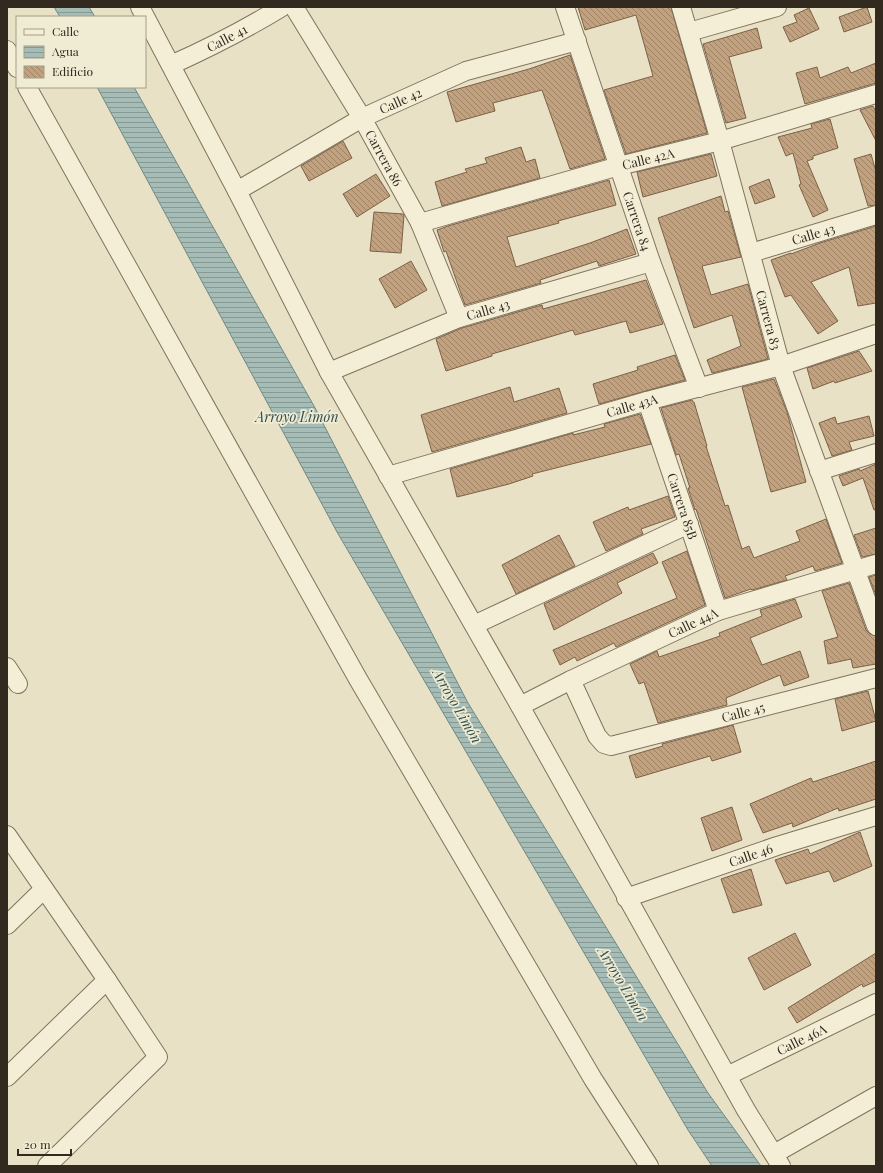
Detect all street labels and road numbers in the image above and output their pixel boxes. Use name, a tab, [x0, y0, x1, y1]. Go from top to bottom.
street label: Calle 41	[203, 20, 250, 55]
street label: Calle 42	[376, 83, 424, 117]
street label: Carrera 86	[362, 127, 407, 189]
street label: Calle 42A	[620, 143, 677, 173]
street label: Carrera 84	[620, 189, 656, 253]
street label: Calle 43	[789, 219, 837, 248]
street label: Carrera 83	[753, 288, 785, 352]
street label: Calle 43	[464, 295, 512, 323]
street label: Calle 43A	[604, 389, 660, 420]
street label: Carrera 85B	[664, 471, 702, 541]
street label: Calle 44A	[665, 603, 721, 641]
street label: Calle 45	[719, 698, 766, 725]
street label: Calle 46	[726, 839, 775, 870]
street label: Calle 46A	[773, 1019, 830, 1058]

